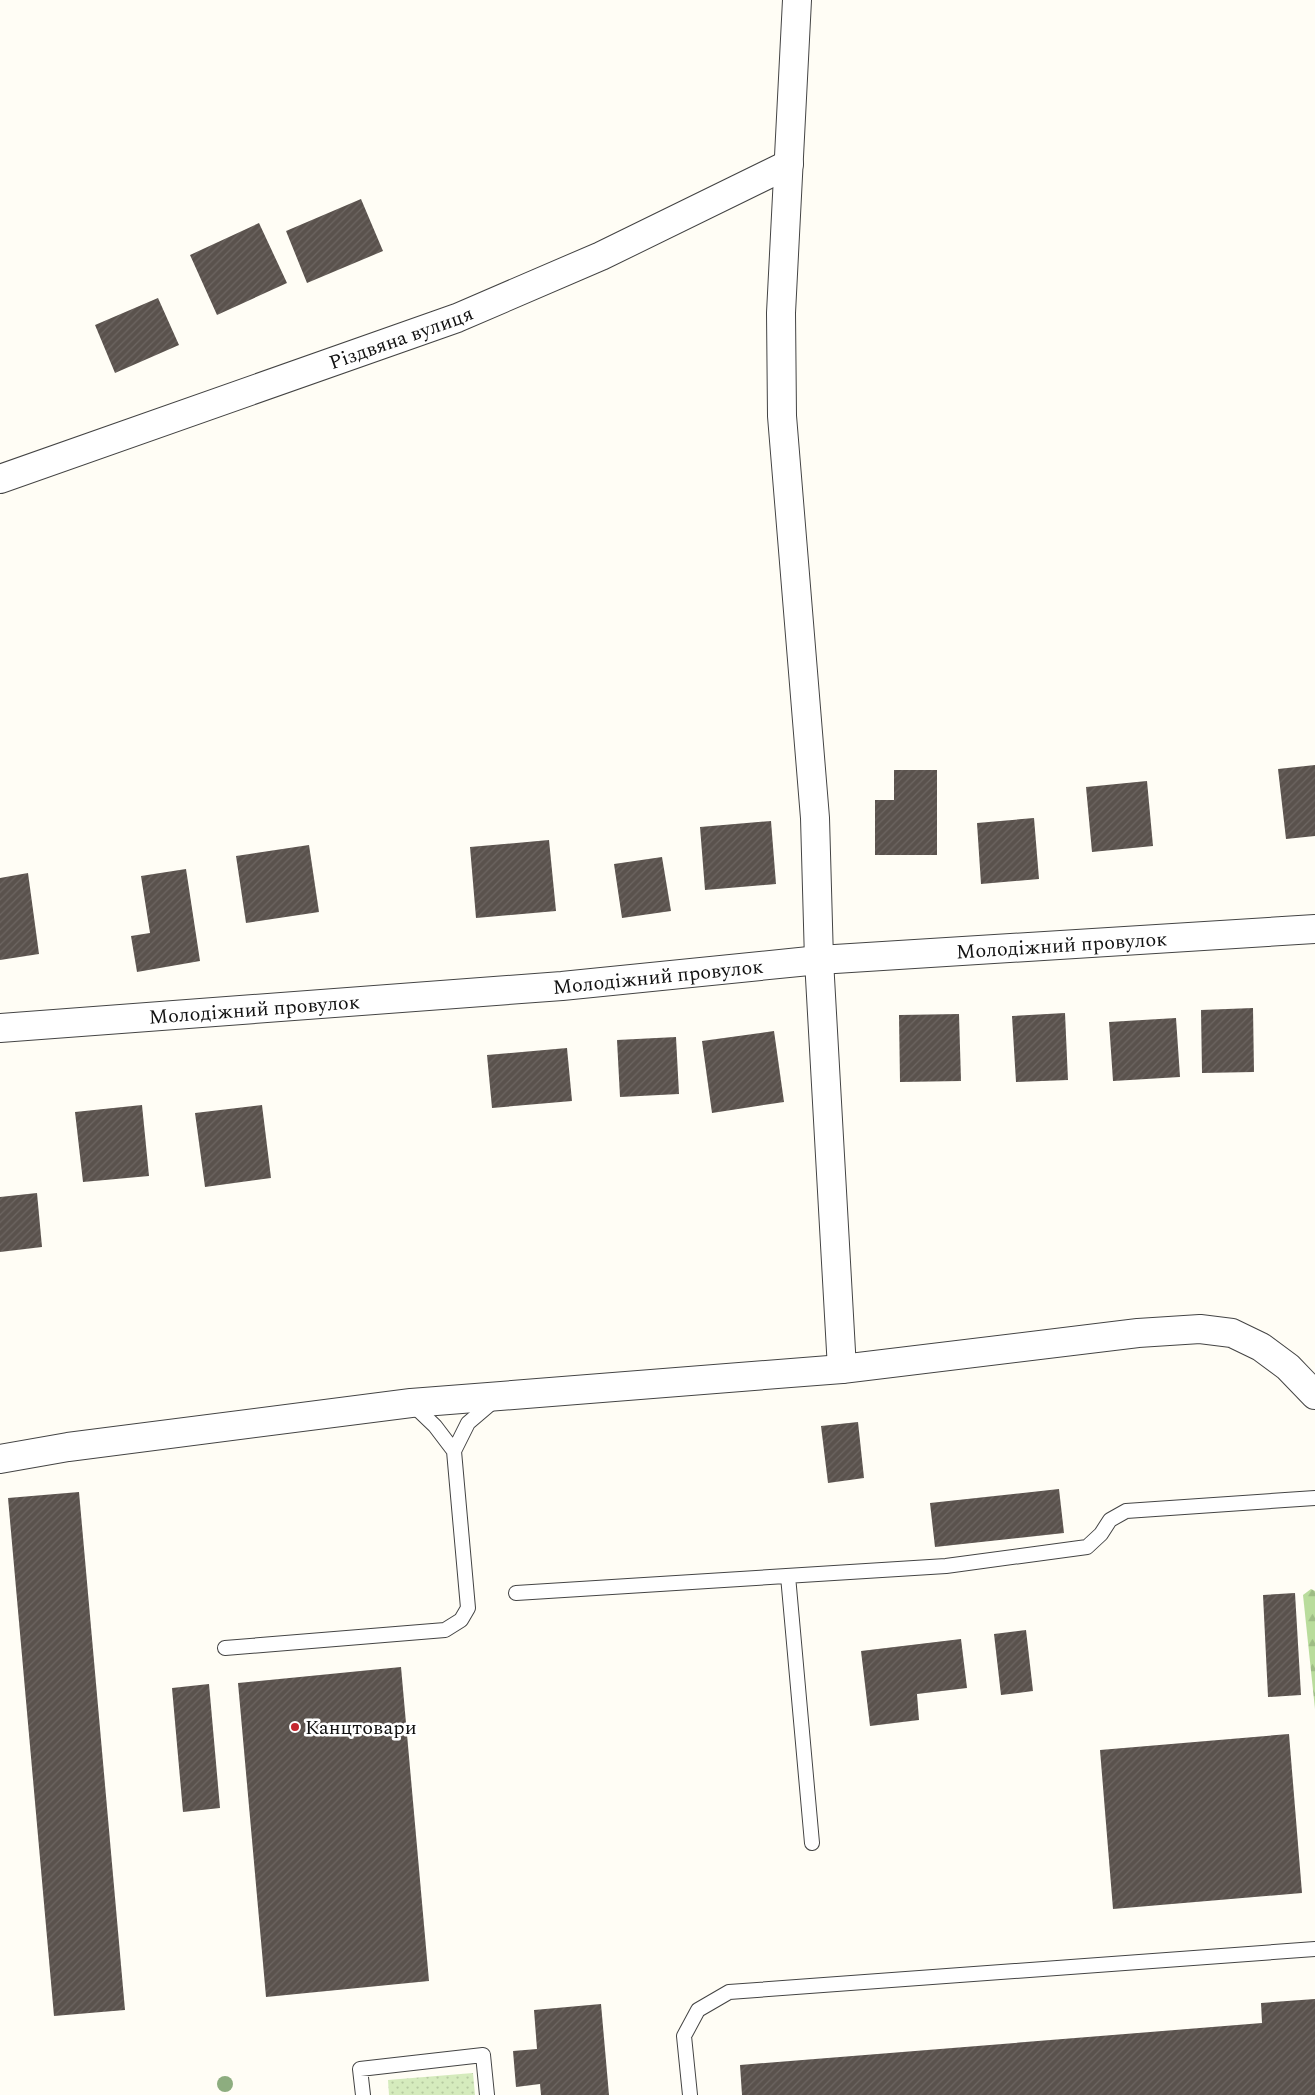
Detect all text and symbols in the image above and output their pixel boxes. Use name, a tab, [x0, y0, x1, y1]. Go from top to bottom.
street label: Різдвяна вулиця	[325, 299, 478, 378]
street label: Молодіжний провулок	[955, 924, 1168, 967]
street label: Молодіжний провулок	[551, 952, 765, 1003]
street label: Молодіжний провулок	[148, 987, 361, 1033]
place label: Канцтовари	[305, 1713, 417, 1743]
marker: Канцтовари	[289, 1721, 301, 1733]

